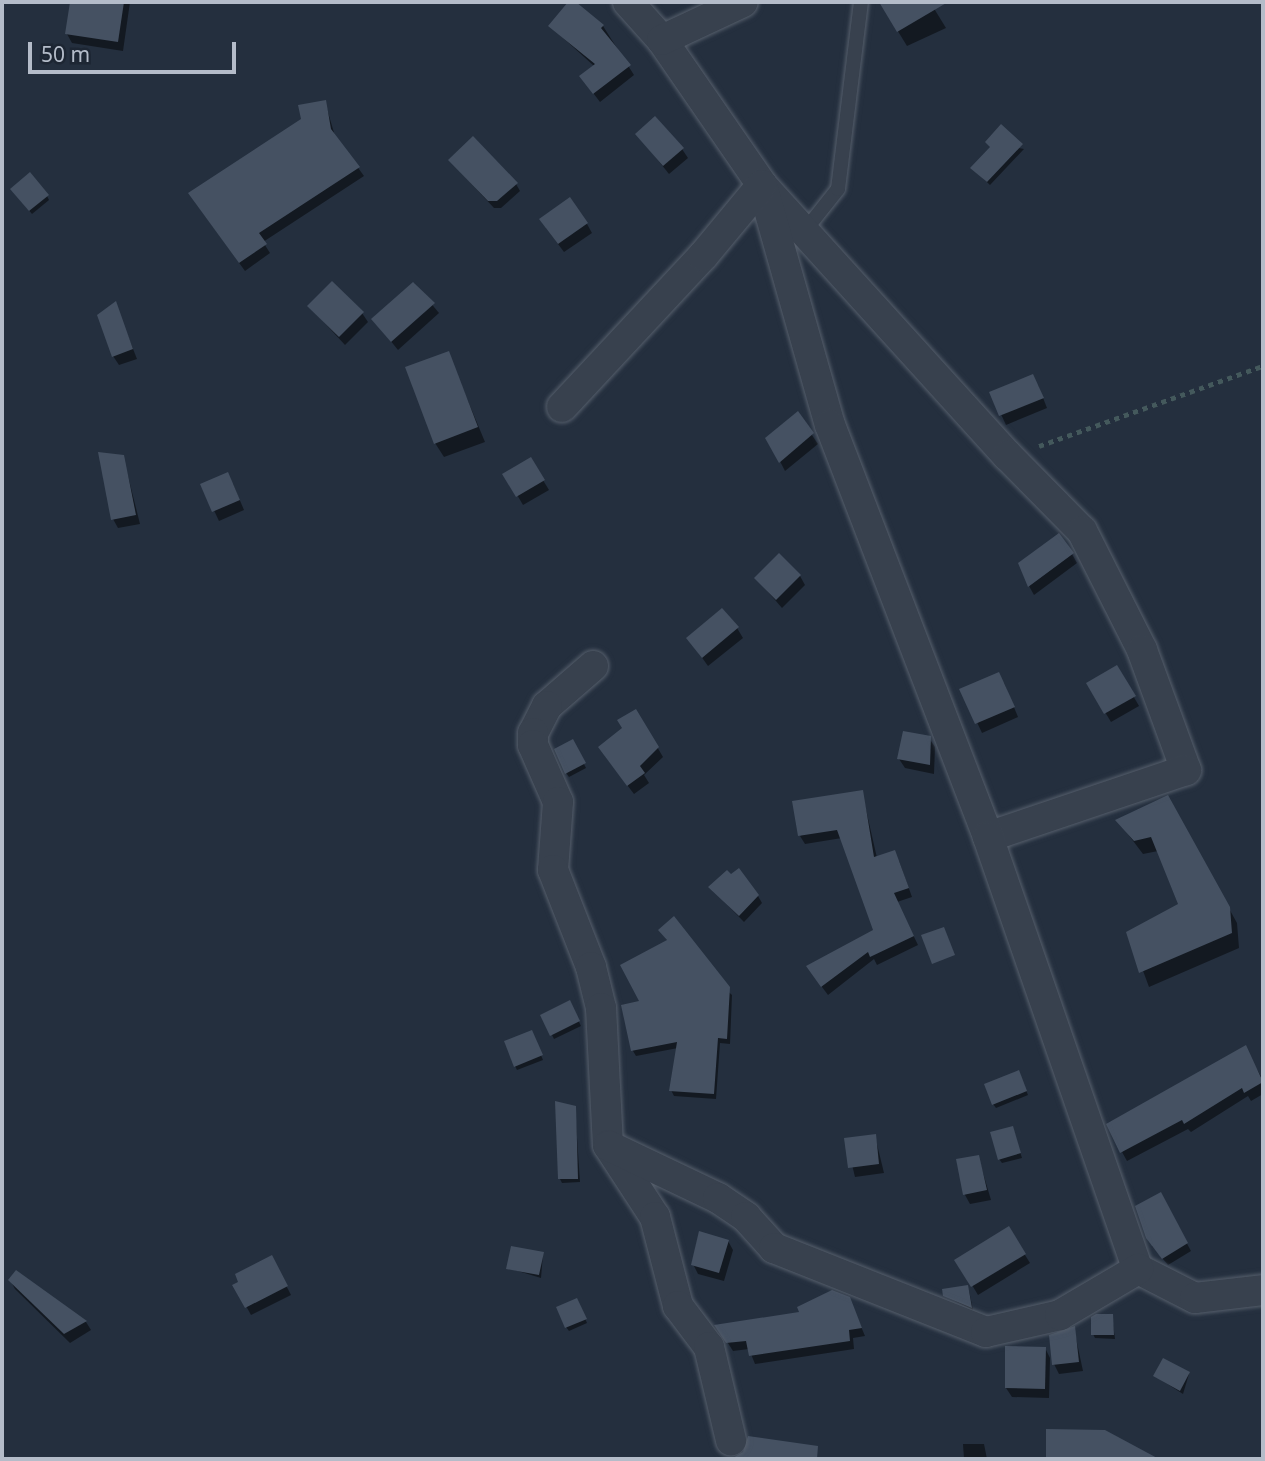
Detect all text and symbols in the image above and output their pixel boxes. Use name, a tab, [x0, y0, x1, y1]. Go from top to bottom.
scale bar	[32, 28, 240, 72]
text: 50 m	[41, 40, 90, 68]

